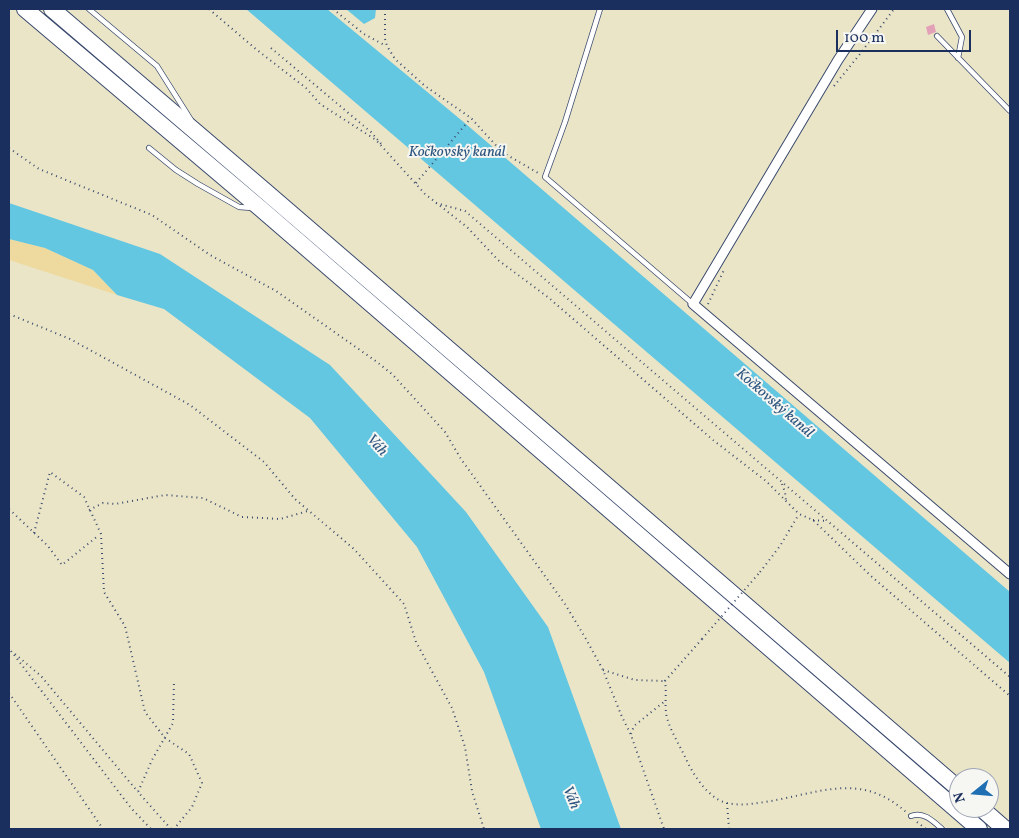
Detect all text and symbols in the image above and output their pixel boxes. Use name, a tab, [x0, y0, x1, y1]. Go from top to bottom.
scale bar	[839, 20, 974, 52]
text: 100 m	[844, 28, 884, 49]
water label: Kočkovský kanál	[408, 144, 506, 162]
water label: Kočkovský kanál	[731, 365, 817, 443]
water label: Váh	[362, 431, 390, 461]
north arrow	[949, 768, 999, 818]
water label: Váh	[557, 784, 583, 812]
text: N	[950, 790, 971, 805]

